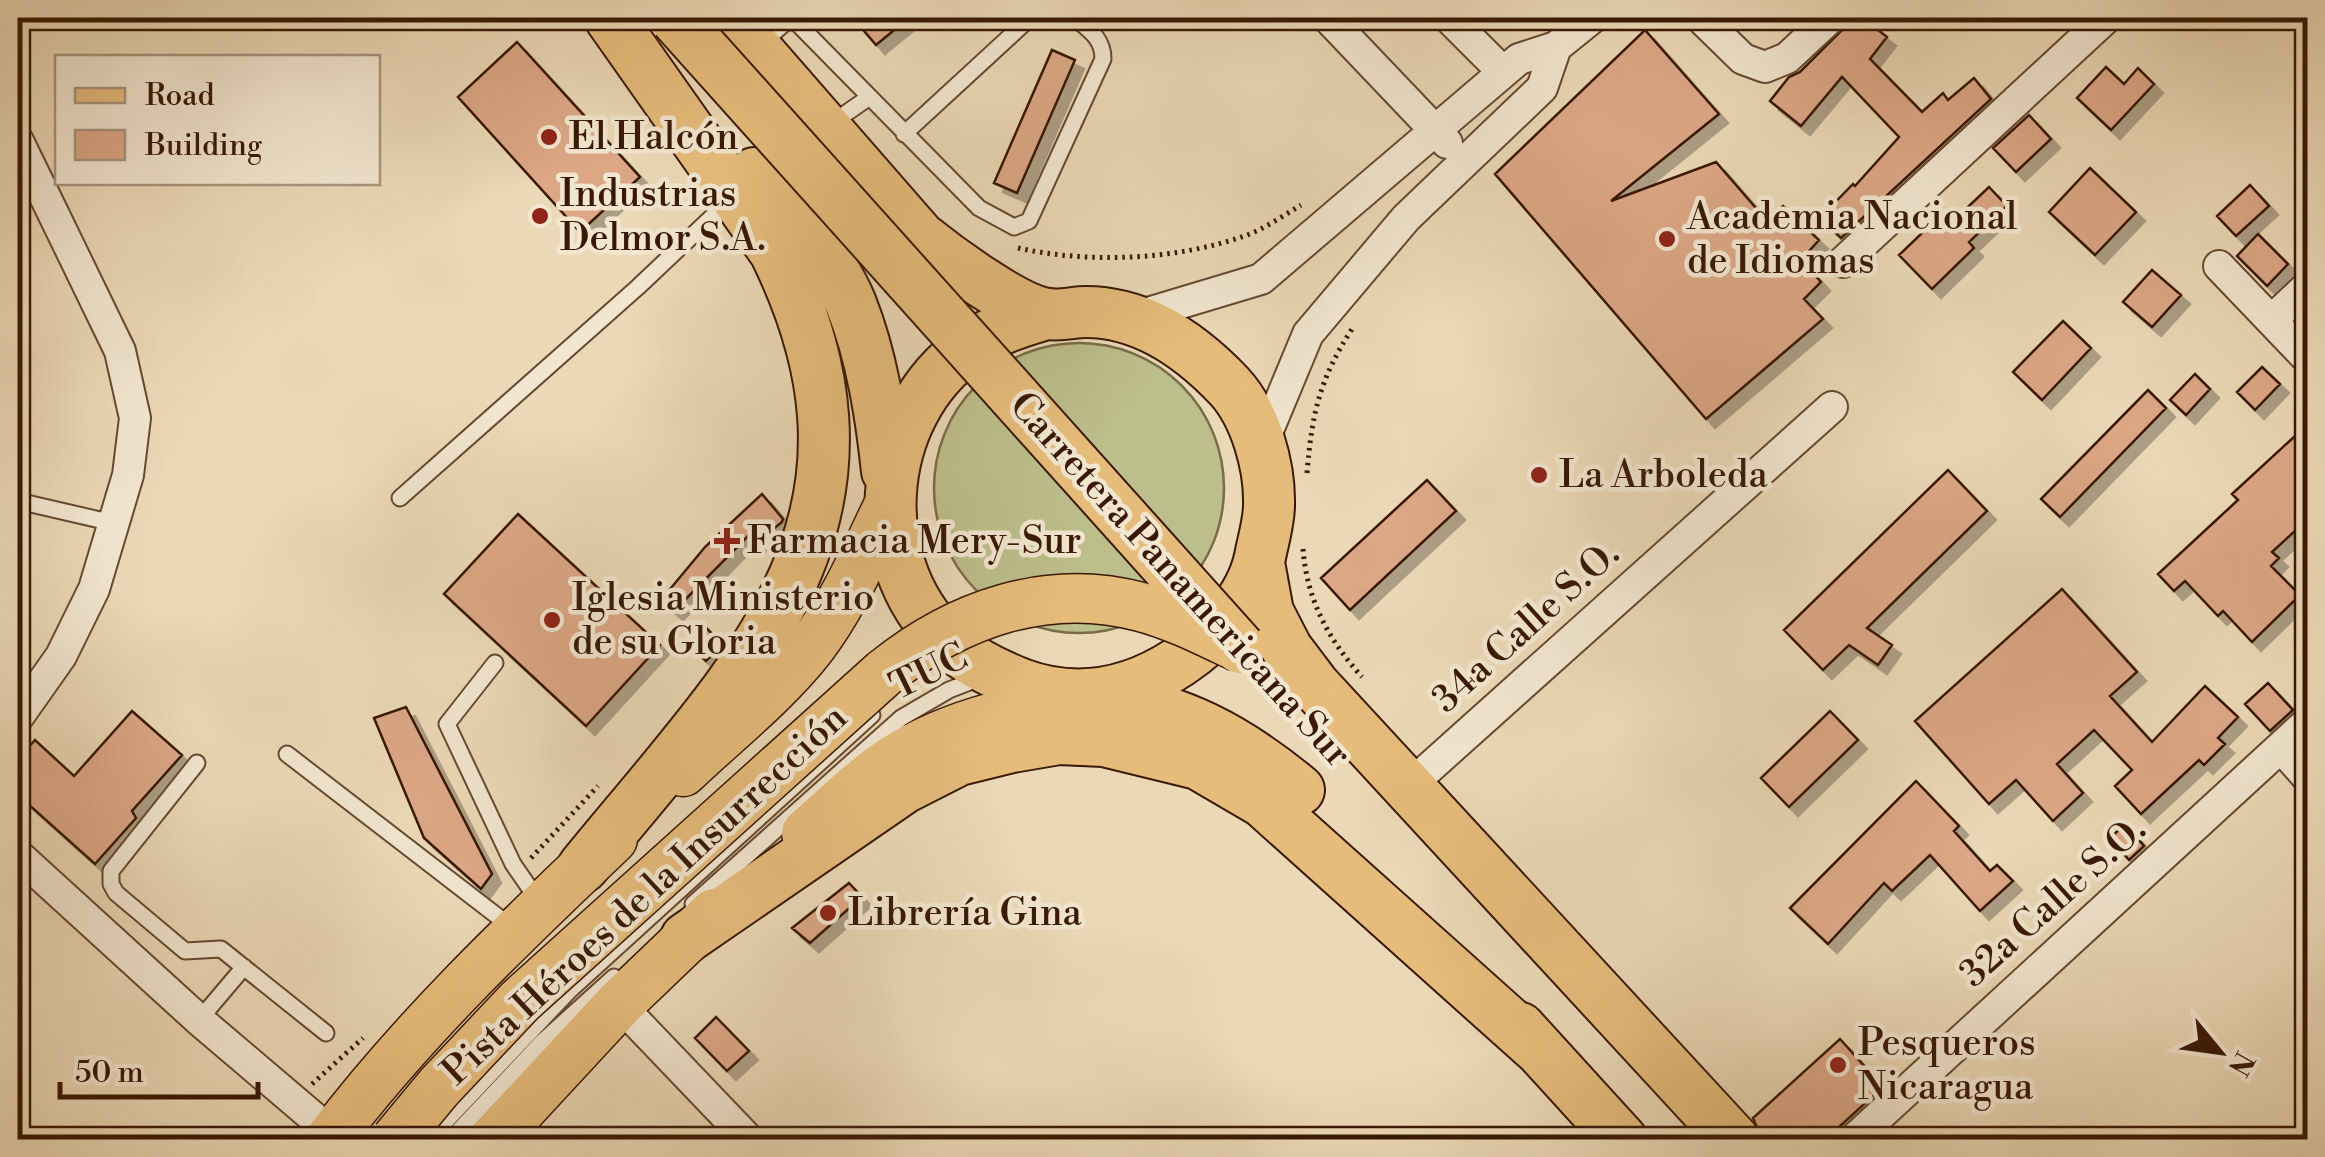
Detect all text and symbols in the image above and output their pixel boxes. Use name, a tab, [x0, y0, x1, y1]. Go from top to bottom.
legend	[55, 55, 380, 185]
text: Road	[145, 77, 215, 115]
place label: El Halcón	[569, 114, 738, 161]
marker: El Halcón	[538, 126, 560, 148]
text: Building	[144, 127, 263, 165]
place label: Industrias Delmor S.A.	[560, 171, 766, 262]
place label: Academia Nacional de Idiomas	[1686, 194, 2017, 285]
marker: Industrias Delmor S.A.	[529, 205, 551, 227]
marker: Academia Nacional de Idiomas	[1656, 228, 1678, 250]
street label: Carretera Panamericana Sur	[999, 383, 1361, 777]
place label: La Arboleda	[1559, 452, 1768, 499]
marker: La Arboleda	[1528, 464, 1550, 486]
place label: Farmacia Mery-Sur	[747, 518, 1082, 565]
marker: Farmacia Mery-Sur	[716, 530, 738, 552]
street label: 34a Calle S.O.	[1423, 531, 1629, 723]
place label: Iglesia Ministerio de su Gloria	[572, 575, 874, 666]
marker: Iglesia Ministerio de su Gloria	[541, 609, 563, 631]
street label: TUC	[883, 633, 975, 711]
street label: Pista Héroes de la Insurrección	[433, 695, 857, 1095]
street label: 32a Calle S.O.	[1950, 806, 2156, 998]
place label: Librería Gina	[848, 890, 1083, 937]
marker: Librería Gina	[817, 902, 839, 924]
north arrow	[2170, 1002, 2270, 1102]
place label: Pesqueros Nicaragua	[1858, 1020, 2036, 1111]
scale bar	[60, 1037, 258, 1099]
text: N	[2220, 1045, 2261, 1082]
text: 50 m	[75, 1054, 144, 1092]
marker: Pesqueros Nicaragua	[1827, 1054, 1849, 1076]

